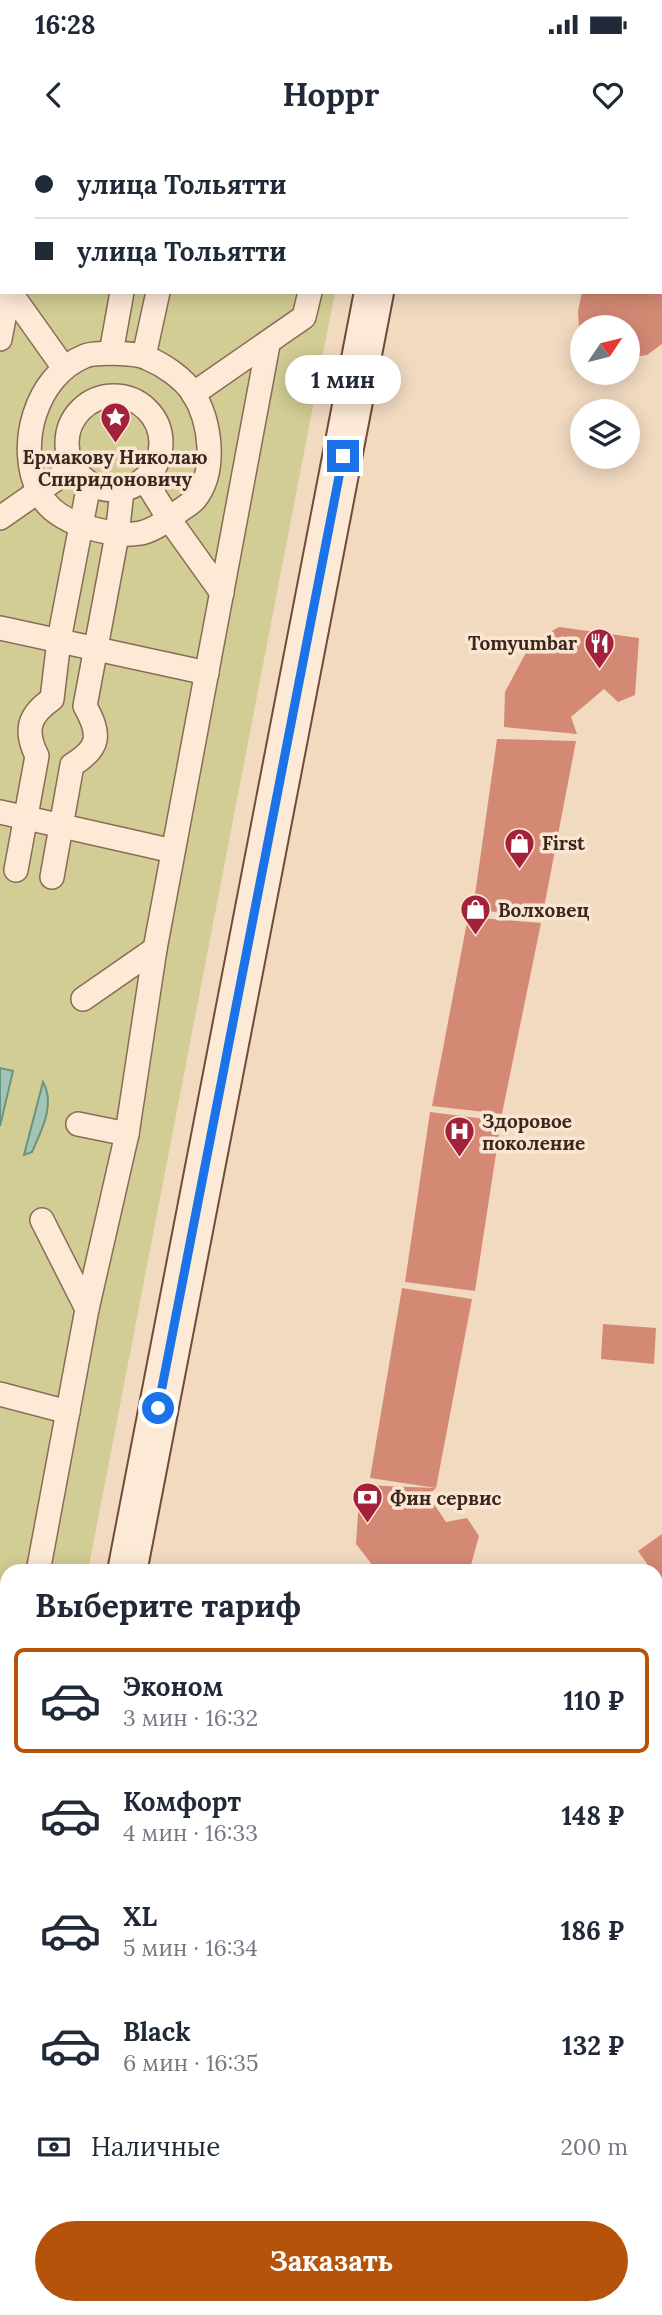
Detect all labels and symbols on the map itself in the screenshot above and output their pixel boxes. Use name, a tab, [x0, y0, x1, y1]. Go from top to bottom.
north arrow	[570, 315, 640, 385]
callout: 1 мин	[285, 355, 401, 404]
place icon: Ермакову Николаю Спиридоновичу	[98, 401, 132, 445]
route end	[327, 440, 359, 472]
place label: Ермакову Николаю Спиридоновичу	[23, 445, 207, 491]
restaurant icon: Tomyumbar	[583, 626, 617, 670]
place label: Tomyumbar	[468, 631, 577, 655]
shop icon: First	[502, 826, 536, 870]
place label: First	[542, 831, 586, 855]
shop icon: Волховец	[458, 893, 492, 937]
place label: Волховец	[498, 898, 589, 922]
place label: Здоровое поколение	[482, 1109, 585, 1155]
hospital icon: Здоровое поколение	[442, 1115, 476, 1159]
route start	[142, 1392, 174, 1424]
bank icon: Фин сервис	[350, 1481, 384, 1525]
place label: Фин сервис	[390, 1486, 501, 1510]

